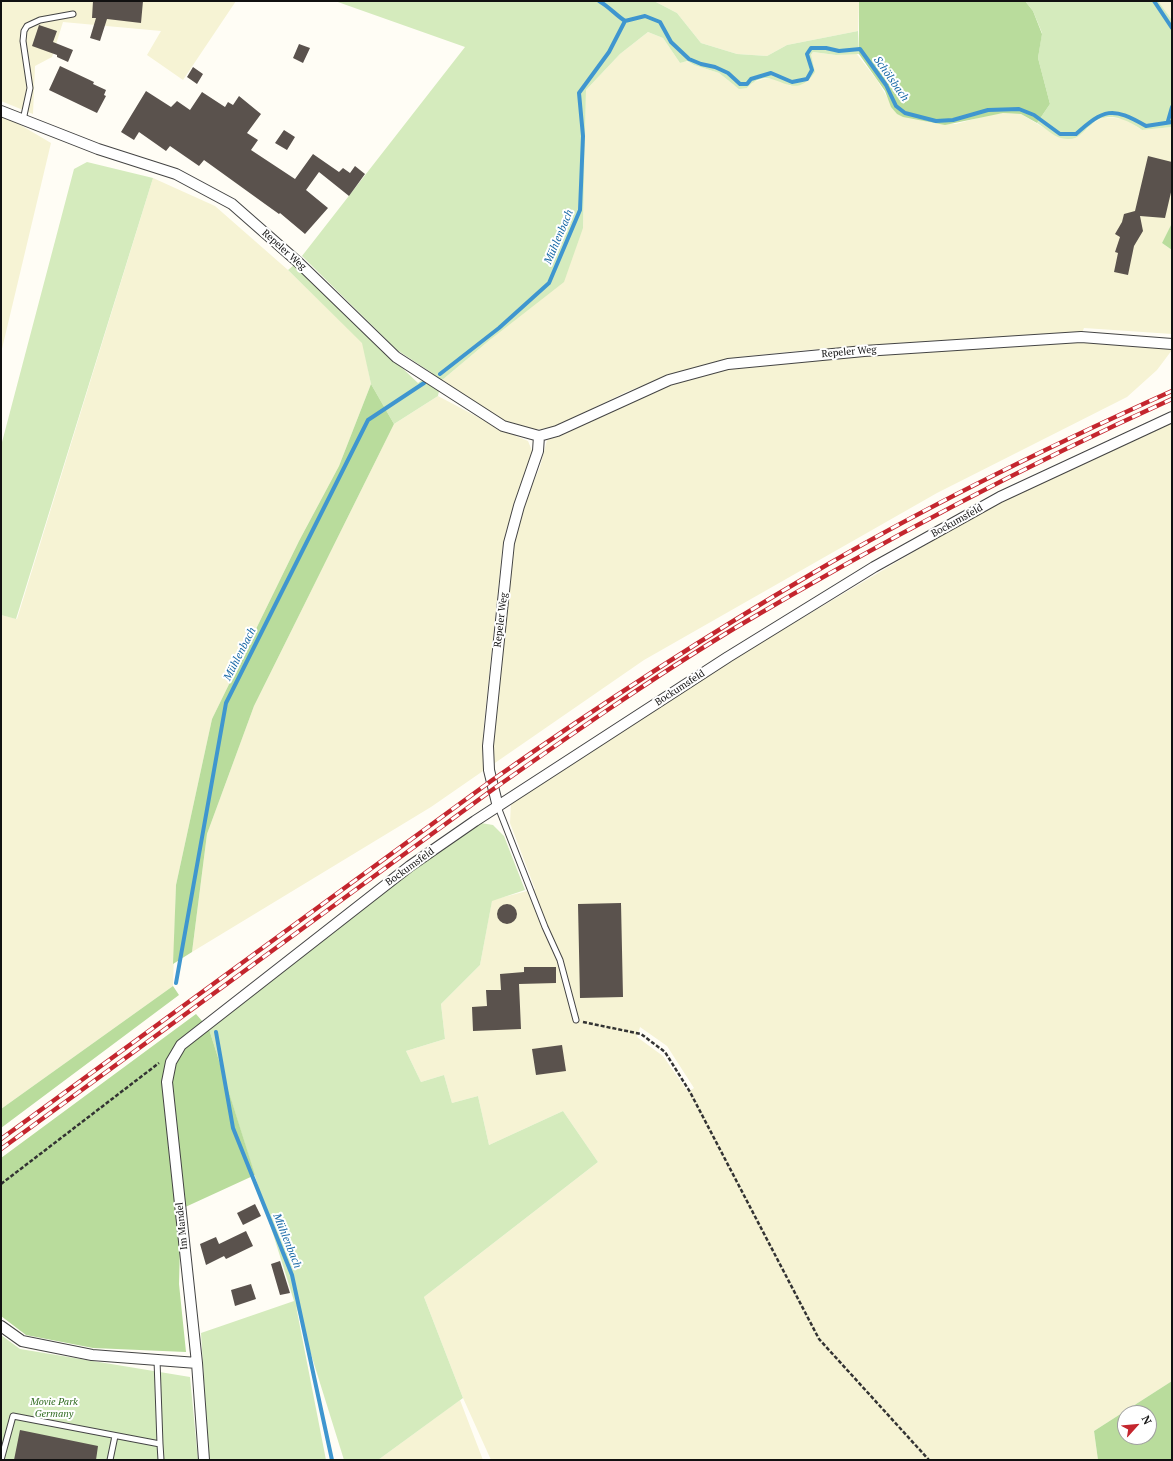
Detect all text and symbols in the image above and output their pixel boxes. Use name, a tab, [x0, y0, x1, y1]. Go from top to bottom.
water label: Schölsbach	[871, 54, 911, 104]
water label: Mühlenbach	[542, 208, 576, 266]
street label: Repeler Weg	[259, 227, 309, 273]
street label: Repeler Weg	[821, 344, 877, 360]
street label: Bockumsfeld	[929, 502, 985, 540]
street label: Repeler Weg	[492, 592, 510, 648]
water label: Mühlenbach	[221, 625, 259, 683]
street label: Bockumsfeld	[653, 667, 707, 709]
street label: Bockumsfeld	[383, 845, 437, 889]
street label: Im Mandel	[174, 1202, 190, 1250]
water label: Mühlenbach	[270, 1212, 304, 1270]
park label: Movie Park Germany	[30, 1396, 78, 1420]
north arrow	[1117, 1405, 1157, 1445]
text: N	[1139, 1413, 1155, 1427]

